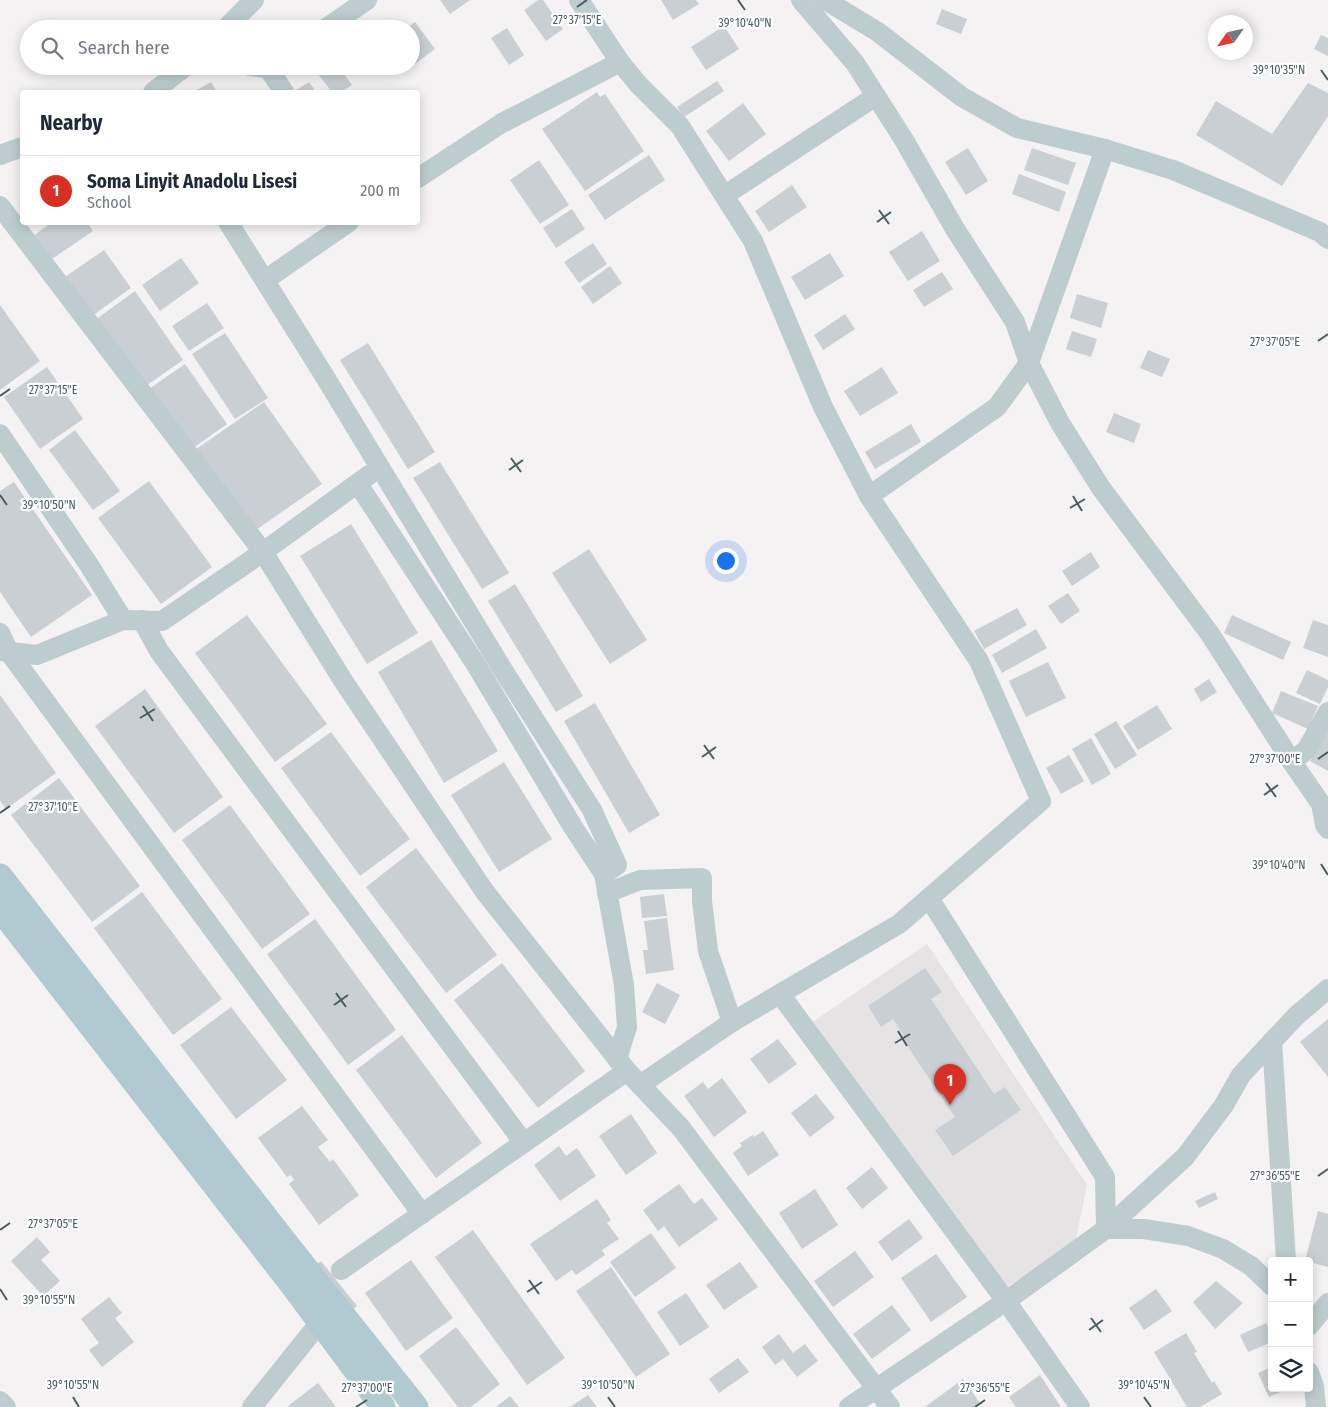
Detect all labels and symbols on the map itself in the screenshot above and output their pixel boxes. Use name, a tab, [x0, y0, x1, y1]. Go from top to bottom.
text: 27°37'15"E	[553, 13, 602, 27]
north arrow	[1208, 15, 1253, 60]
text: 39°10'40"N	[718, 16, 772, 30]
text: 39°10'35"N	[1253, 63, 1305, 77]
text: 27°37'05"E	[1250, 335, 1300, 349]
text: 27°37'15"E	[29, 383, 78, 397]
text: 39°10'50"N	[22, 498, 76, 512]
your location	[713, 548, 739, 574]
text: 27°37'00"E	[1250, 752, 1301, 766]
text: 27°37'10"E	[28, 800, 78, 814]
text: 39°10'40"N	[1252, 858, 1306, 872]
pin: 1	[934, 1064, 966, 1105]
text: 27°36'55"E	[1250, 1169, 1300, 1183]
text: 27°37'05"E	[28, 1217, 78, 1231]
text: 39°10'55"N	[23, 1293, 75, 1307]
text: 39°10'55"N	[47, 1378, 99, 1392]
text: 39°10'50"N	[581, 1378, 635, 1392]
text: 39°10'45"N	[1118, 1378, 1170, 1392]
text: 27°37'00"E	[342, 1381, 393, 1395]
text: 27°36'55"E	[960, 1381, 1010, 1395]

